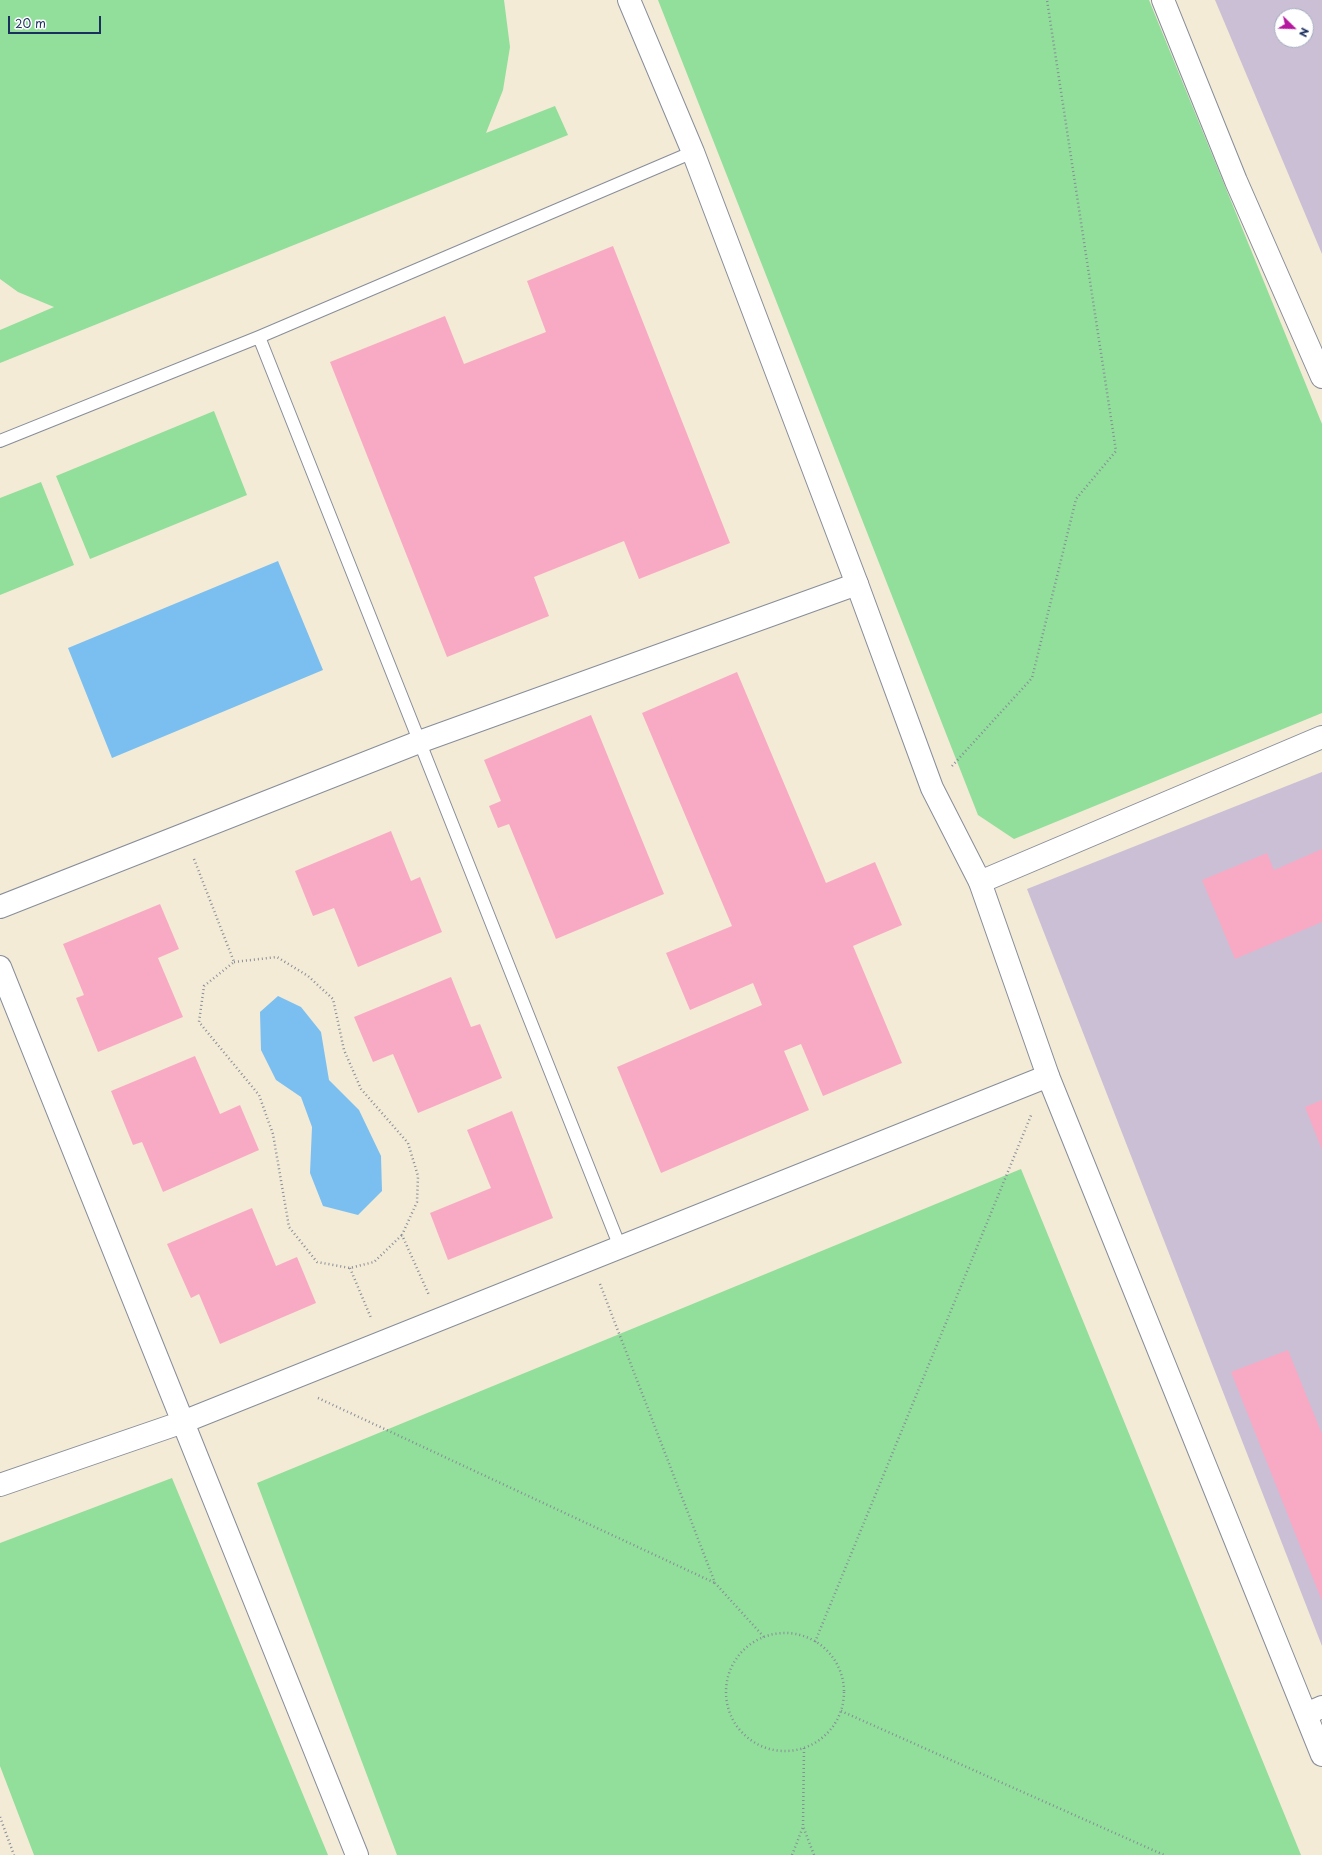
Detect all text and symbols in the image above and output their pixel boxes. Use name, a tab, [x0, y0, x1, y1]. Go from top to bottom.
scale bar	[10, 8, 103, 34]
north arrow	[1274, 8, 1314, 48]
text: 20 m	[15, 14, 46, 32]
text: N	[1295, 25, 1314, 40]

